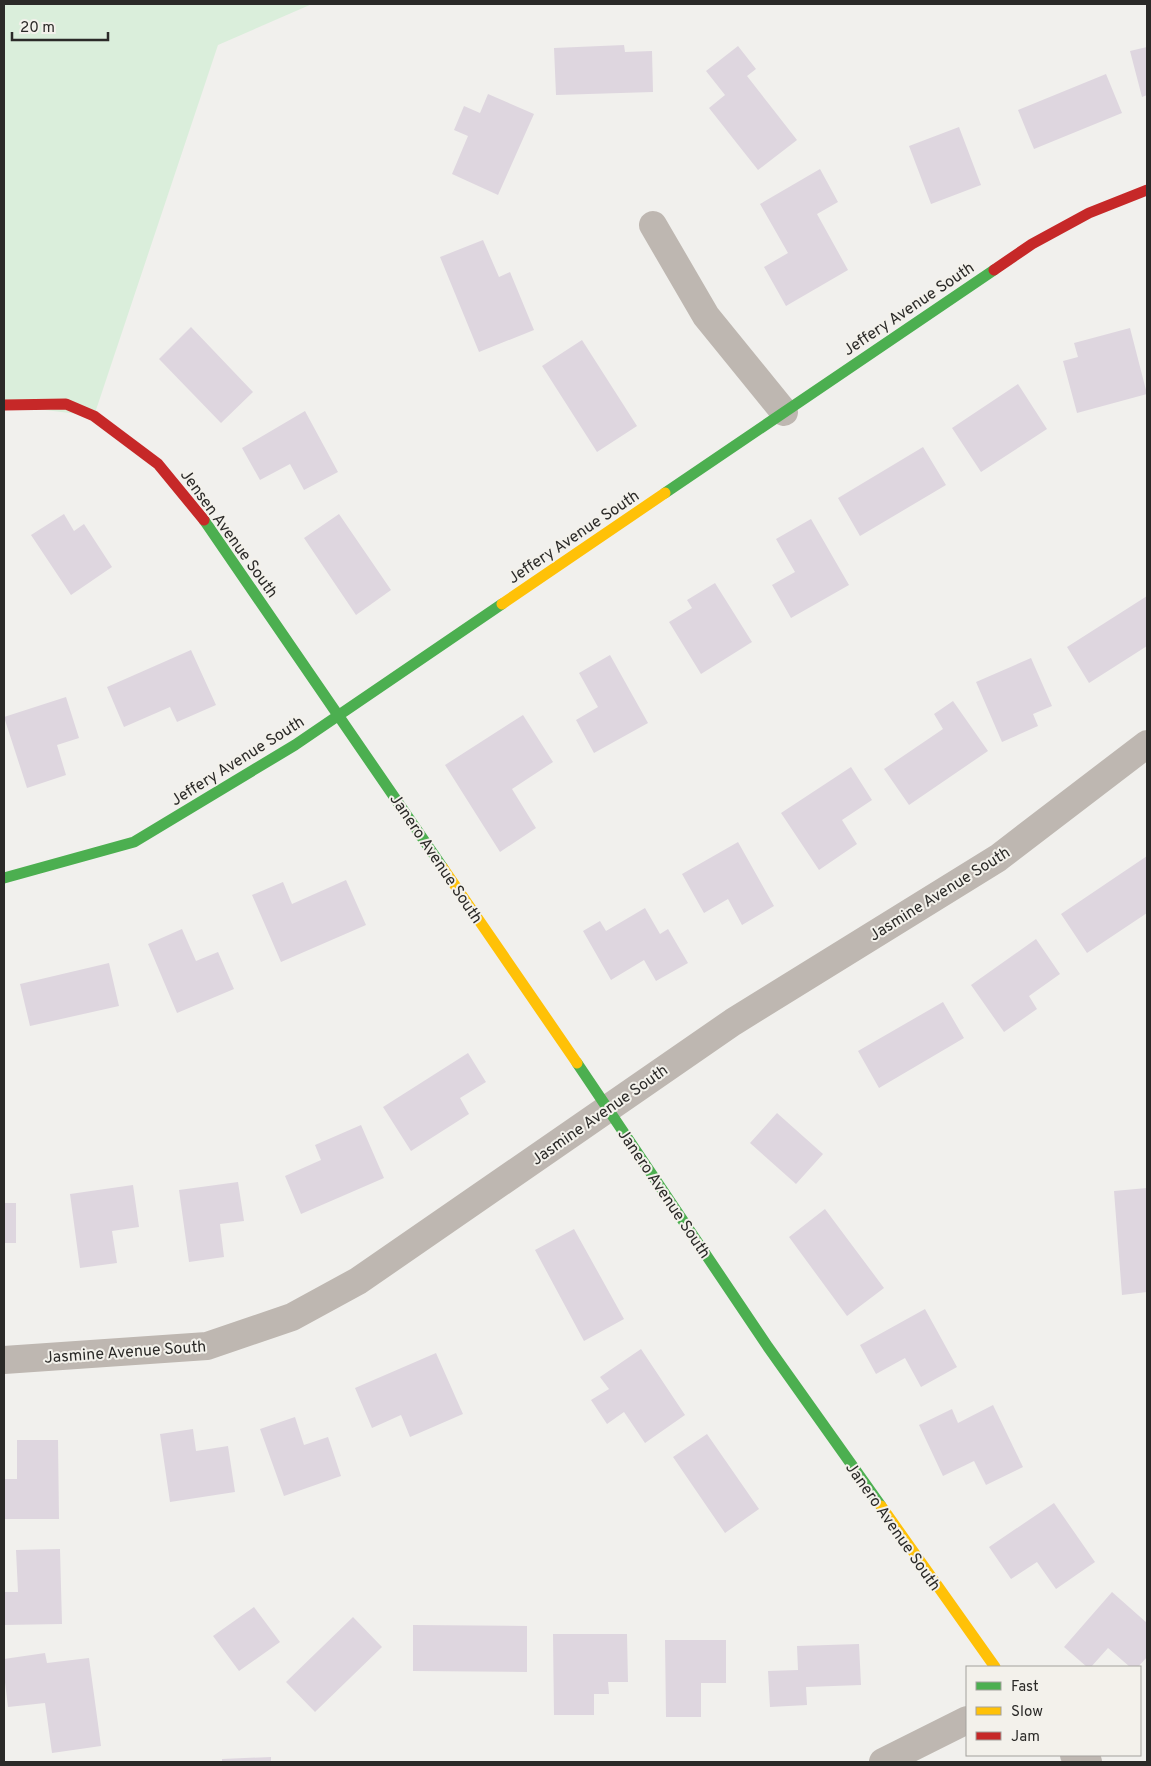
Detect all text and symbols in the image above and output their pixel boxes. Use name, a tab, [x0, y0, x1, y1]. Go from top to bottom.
scale bar	[12, 10, 109, 42]
text: 20 m	[20, 19, 55, 38]
street label: Jeffery Avenue South	[840, 258, 979, 361]
street label: Jensen Avenue South	[175, 466, 282, 602]
street label: Jeffery Avenue South	[505, 486, 644, 589]
street label: Jeffery Avenue South	[167, 712, 309, 811]
street label: Janero Avenue South	[384, 790, 486, 928]
street label: Jasmine Avenue South	[866, 843, 1014, 946]
street label: Jasmine Avenue South	[528, 1061, 672, 1170]
street label: Janero Avenue South	[612, 1125, 714, 1263]
street label: Jasmine Avenue South	[43, 1337, 207, 1369]
street label: Janero Avenue South	[840, 1459, 944, 1595]
legend	[966, 1666, 1141, 1756]
text: Fast	[1011, 1678, 1039, 1697]
text: Slow	[1011, 1703, 1043, 1722]
text: Jam	[1011, 1728, 1040, 1747]

